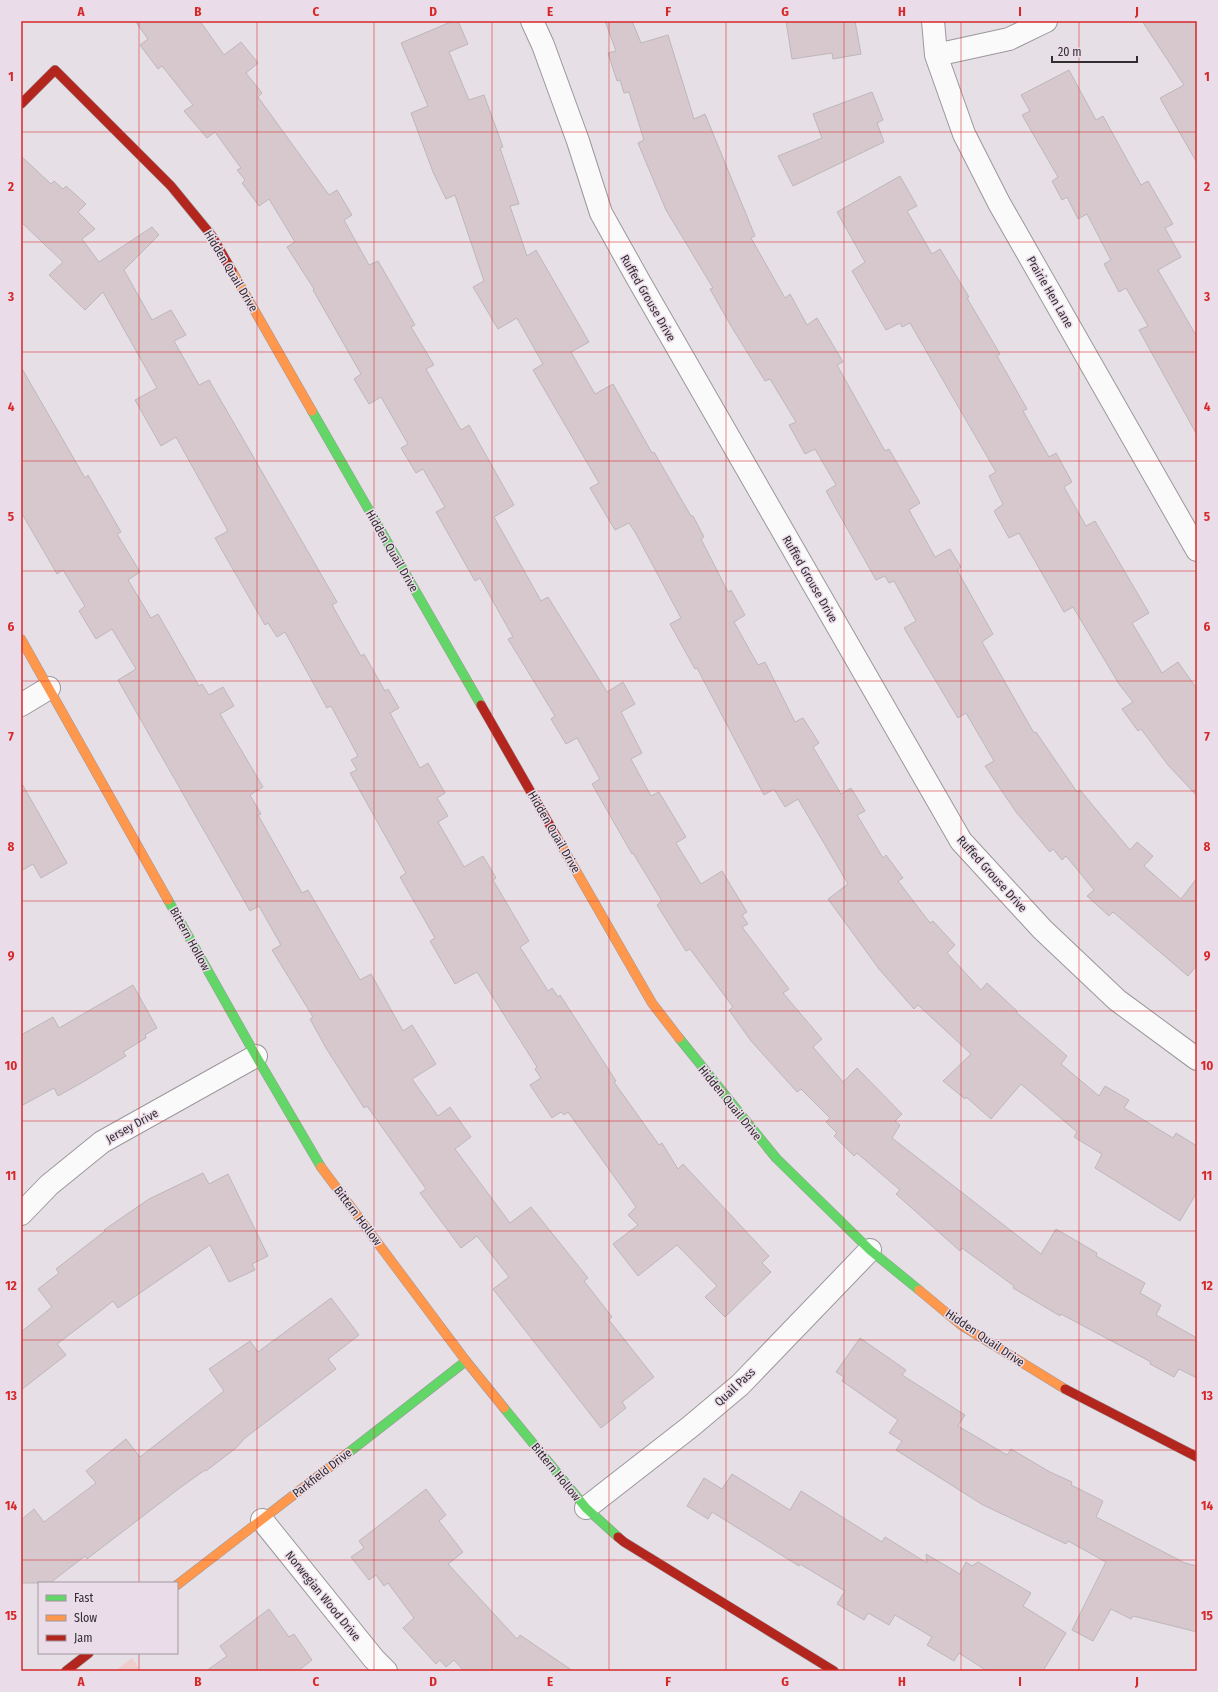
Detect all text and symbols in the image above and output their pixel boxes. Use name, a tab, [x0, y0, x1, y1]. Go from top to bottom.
text: A	[76, 4, 85, 19]
text: B	[194, 4, 202, 19]
text: C	[313, 4, 320, 19]
text: D	[429, 4, 437, 19]
text: E	[547, 4, 553, 19]
text: F	[665, 4, 671, 19]
text: G	[781, 4, 789, 19]
text: H	[898, 4, 906, 19]
text: I	[1018, 4, 1022, 19]
text: J	[1134, 4, 1139, 19]
scale bar	[1052, 38, 1137, 64]
text: 20 m	[1058, 45, 1082, 59]
text: 1	[8, 69, 14, 84]
text: 1	[1204, 69, 1210, 84]
text: 2	[7, 179, 14, 194]
text: 2	[1203, 179, 1210, 194]
street label: Hidden Quail Drive	[201, 228, 261, 314]
street label: Ruffed Grouse Drive	[617, 252, 679, 344]
street label: Prairie Hen Lane	[1024, 254, 1076, 330]
text: 3	[7, 289, 14, 304]
text: 3	[1203, 289, 1210, 304]
text: 4	[8, 399, 15, 414]
text: 4	[1204, 399, 1211, 414]
street label: Hidden Quail Drive	[363, 508, 421, 595]
text: 5	[8, 509, 14, 524]
text: 5	[1204, 509, 1210, 524]
street label: Ruffed Grouse Drive	[779, 533, 841, 625]
text: 6	[8, 619, 15, 634]
text: 6	[1204, 619, 1211, 634]
text: 7	[8, 729, 14, 744]
text: 7	[1204, 729, 1210, 744]
street label: Hidden Quail Drive	[525, 789, 583, 876]
street label: Ruffed Grouse Drive	[954, 833, 1030, 915]
text: 8	[8, 839, 15, 854]
text: 8	[1204, 839, 1211, 854]
street label: Bittern Hollow	[167, 905, 213, 973]
text: 9	[8, 948, 15, 963]
text: 9	[1204, 948, 1211, 963]
text: 10	[5, 1058, 17, 1073]
text: 10	[1201, 1058, 1213, 1073]
street label: Hidden Quail Drive	[696, 1063, 765, 1143]
street label: Jersey Drive	[103, 1106, 161, 1146]
text: 11	[6, 1168, 16, 1183]
text: 11	[1202, 1168, 1212, 1183]
street label: Bittern Hollow	[331, 1184, 385, 1248]
text: 12	[5, 1278, 17, 1293]
text: 12	[1201, 1278, 1213, 1293]
street label: Hidden Quail Drive	[943, 1306, 1027, 1370]
street label: Quail Pass	[712, 1365, 758, 1409]
text: 13	[5, 1388, 17, 1403]
text: 13	[1201, 1388, 1213, 1403]
street label: Bittern Hollow	[528, 1440, 584, 1504]
street label: Parkfield Drive	[290, 1445, 354, 1500]
text: 14	[5, 1498, 17, 1513]
text: 14	[1201, 1498, 1213, 1513]
street label: Norwegian Wood Drive	[282, 1548, 364, 1644]
legend	[38, 1582, 178, 1654]
text: Fast	[74, 1591, 93, 1605]
text: 15	[5, 1608, 17, 1623]
text: 15	[1201, 1608, 1213, 1623]
text: Slow	[74, 1611, 97, 1625]
text: Jam	[74, 1631, 92, 1645]
text: A	[76, 1674, 85, 1689]
text: B	[194, 1674, 202, 1689]
text: C	[313, 1674, 320, 1689]
text: D	[429, 1674, 437, 1689]
text: E	[547, 1674, 553, 1689]
text: F	[665, 1674, 671, 1689]
text: G	[781, 1674, 789, 1689]
text: H	[898, 1674, 906, 1689]
text: I	[1018, 1674, 1022, 1689]
text: J	[1134, 1674, 1139, 1689]

